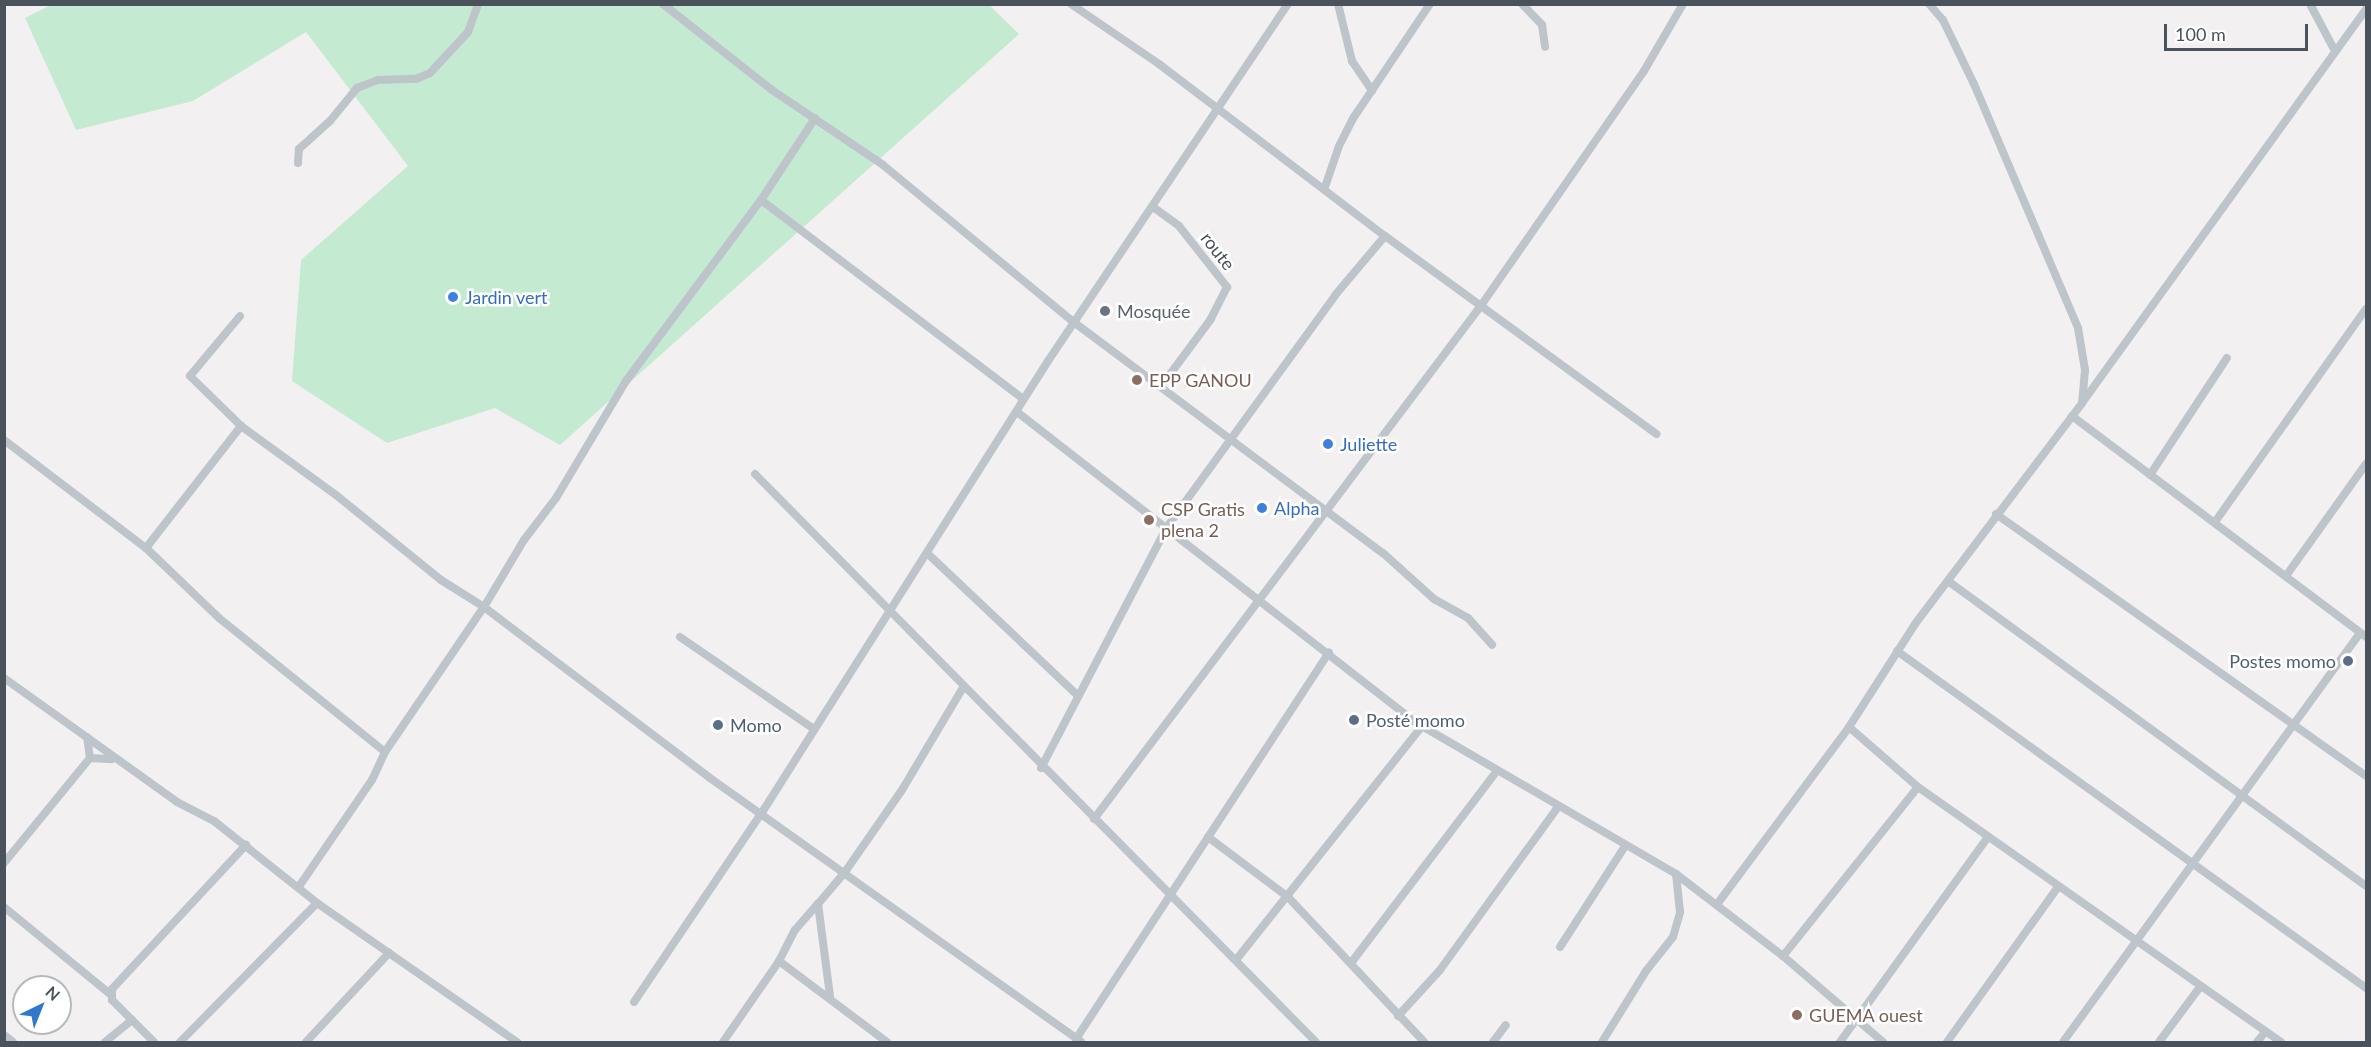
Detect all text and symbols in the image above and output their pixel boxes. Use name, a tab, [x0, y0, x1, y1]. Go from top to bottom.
scale bar	[2167, 12, 2311, 50]
text: 100 m	[2175, 23, 2226, 45]
street label: route	[1196, 228, 1240, 274]
place label: Jardin vert	[465, 286, 548, 308]
marker: Jardin vert	[446, 290, 460, 304]
place label: Mosquée	[1117, 300, 1191, 322]
marker: Mosquée	[1098, 304, 1112, 318]
place label: EPP GANOU	[1149, 369, 1252, 391]
marker: EPP GANOU	[1130, 373, 1144, 387]
place label: Juliette	[1340, 433, 1397, 455]
marker: Juliette	[1321, 437, 1335, 451]
place label: Alpha	[1274, 497, 1319, 519]
place label: CSP Gratis plena 2	[1161, 499, 1245, 542]
marker: Alpha	[1255, 501, 1269, 515]
marker: CSP Gratis plena 2	[1142, 513, 1156, 527]
place label: Postes momo	[2229, 650, 2336, 672]
marker: Postes momo	[2341, 654, 2355, 668]
place label: Posté momo	[1366, 709, 1465, 731]
marker: Posté momo	[1347, 713, 1361, 727]
place label: Momo	[730, 714, 782, 736]
marker: Momo	[711, 718, 725, 732]
north arrow	[12, 975, 72, 1035]
text: N	[42, 982, 64, 1004]
place label: GUEMA ouest	[1809, 1004, 1923, 1026]
marker: GUEMA ouest	[1790, 1008, 1804, 1022]

